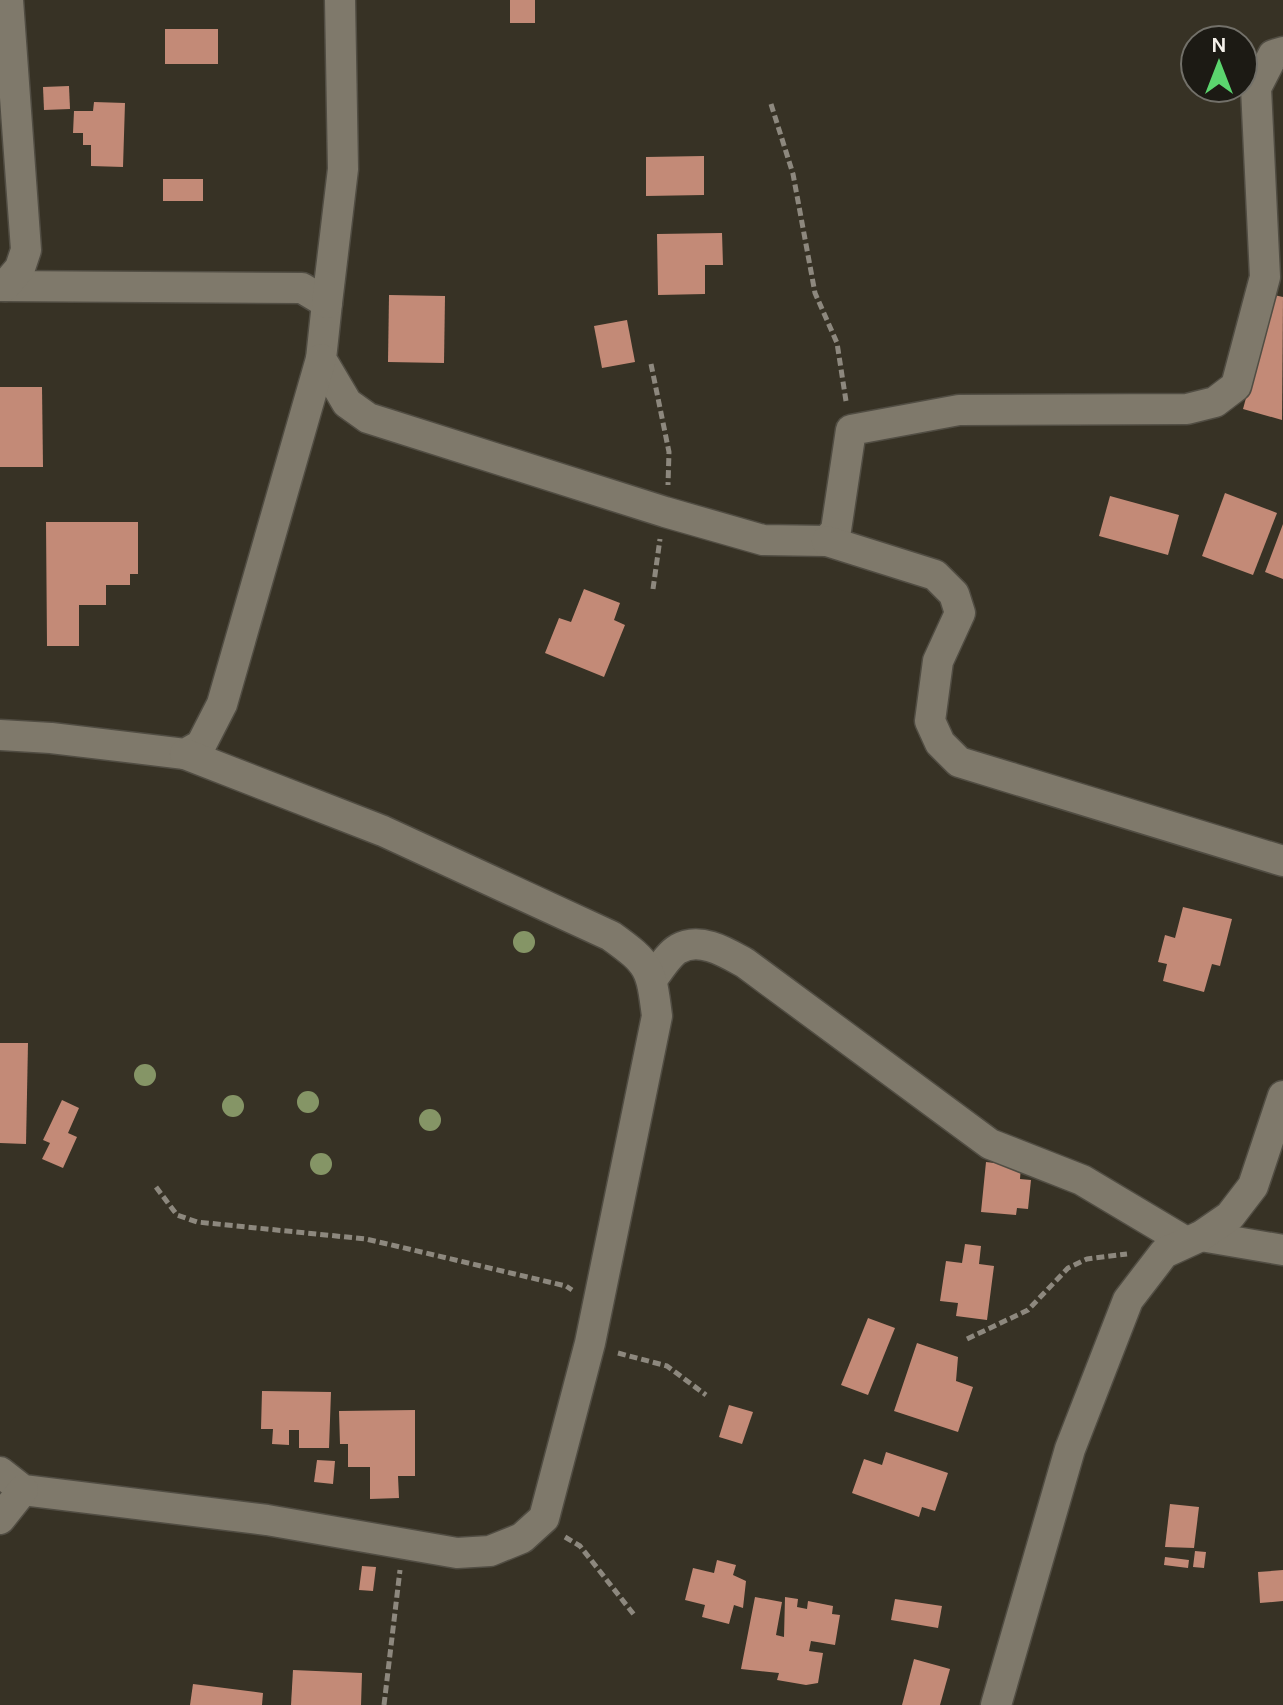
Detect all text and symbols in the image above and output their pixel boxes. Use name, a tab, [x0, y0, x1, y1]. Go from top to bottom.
north arrow	[1179, 24, 1259, 104]
text: N	[1211, 32, 1227, 58]

